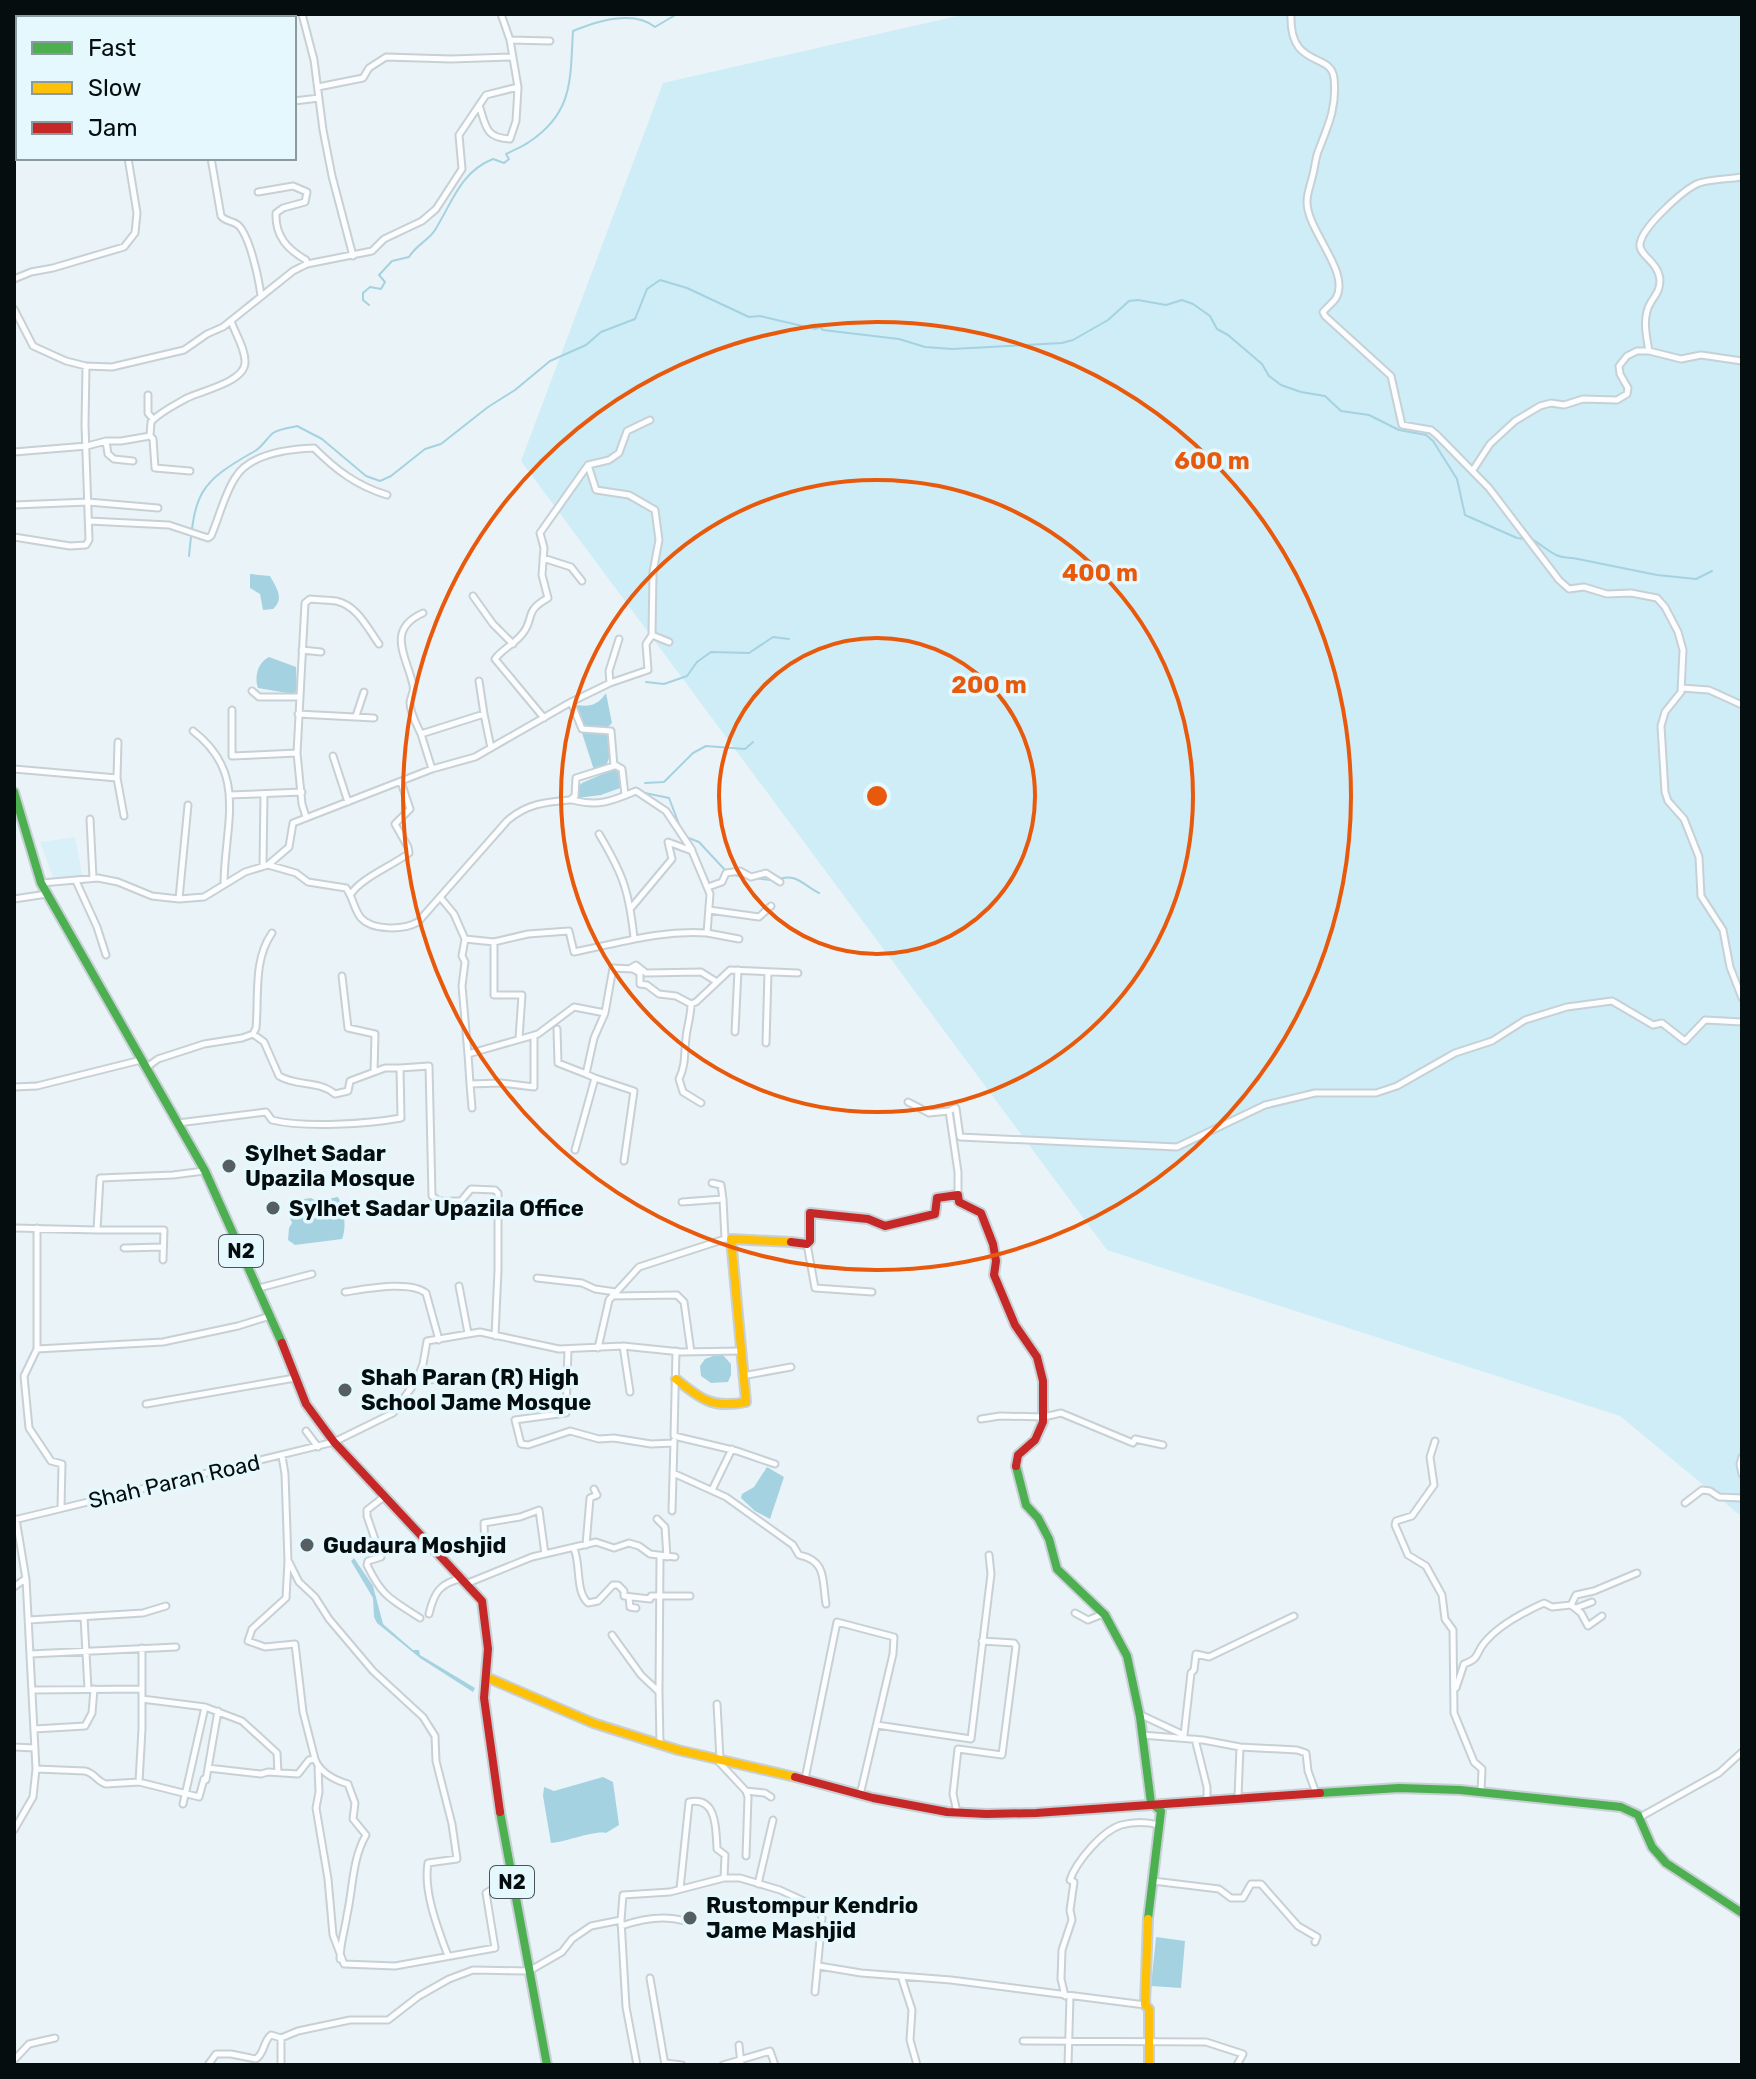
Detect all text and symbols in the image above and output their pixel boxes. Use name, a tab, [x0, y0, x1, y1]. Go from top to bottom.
legend	[16, 16, 296, 160]
text: Fast	[88, 34, 136, 62]
text: Slow	[88, 74, 141, 102]
text: Jam	[88, 114, 138, 142]
text: 600 m	[1174, 447, 1250, 475]
text: 400 m	[1062, 559, 1138, 587]
text: 200 m	[951, 671, 1027, 699]
centre of rings	[863, 782, 891, 810]
place label: Sylhet Sadar Upazila Mosque	[245, 1140, 415, 1192]
marker: Sylhet Sadar Upazila Mosque	[220, 1157, 238, 1175]
place label: Sylhet Sadar Upazila Office	[289, 1195, 584, 1222]
marker: Sylhet Sadar Upazila Office	[264, 1199, 282, 1217]
road number: N2	[219, 1235, 263, 1267]
place label: Shah Paran (R) High School Jame Mosque	[361, 1364, 591, 1416]
marker: Shah Paran (R) High School Jame Mosque	[336, 1381, 354, 1399]
street label: Shah Paran Road	[86, 1449, 263, 1514]
place label: Gudaura Moshjid	[323, 1532, 506, 1559]
marker: Gudaura Moshjid	[298, 1536, 316, 1554]
road number: N2	[490, 1866, 534, 1898]
place label: Rustompur Kendrio Jame Mashjid	[706, 1892, 918, 1944]
marker: Rustompur Kendrio Jame Mashjid	[681, 1909, 699, 1927]

